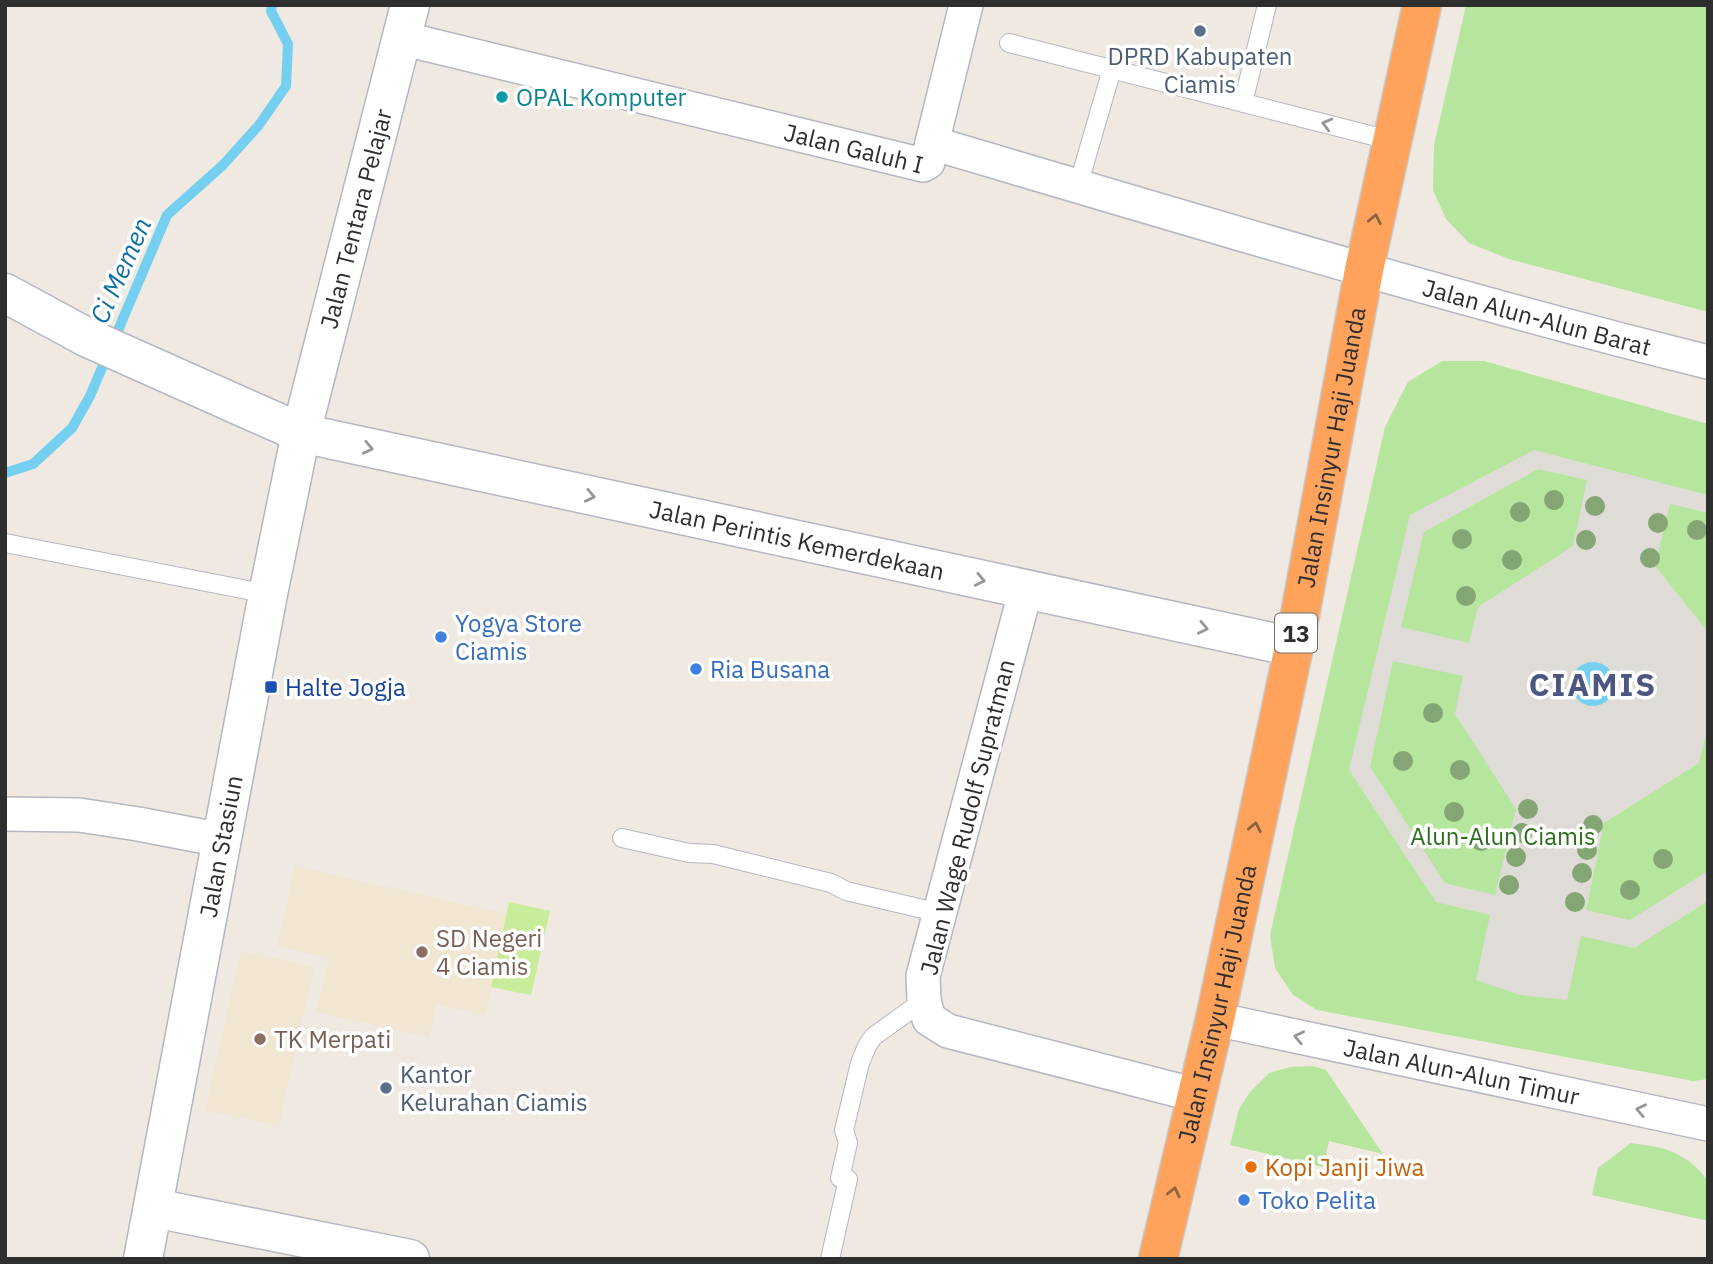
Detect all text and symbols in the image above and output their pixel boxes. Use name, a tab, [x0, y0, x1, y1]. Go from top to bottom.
marker: DPRD Kabupaten Ciamis	[1192, 23, 1208, 39]
place label: DPRD Kabupaten Ciamis	[1108, 40, 1292, 100]
place label: OPAL Komputer	[516, 81, 687, 113]
marker: OPAL Komputer	[494, 89, 510, 105]
street label: Jalan Tentara Pelajar	[312, 105, 399, 332]
street label: Jalan Galuh I	[781, 116, 927, 181]
one-way arrow	[1321, 118, 1333, 132]
water label: Ci Memen	[82, 212, 158, 328]
one-way arrow	[1367, 213, 1382, 225]
street label: Jalan Alun-Alun Barat	[1419, 271, 1655, 363]
street label: Jalan Insinyur Haji Juanda	[1289, 304, 1373, 590]
one-way arrow	[362, 439, 374, 454]
one-way arrow	[584, 487, 596, 502]
street label: Jalan Perintis Kemerdekaan	[647, 493, 947, 587]
one-way arrow	[974, 571, 986, 586]
place label: Yogya Store Ciamis	[455, 607, 582, 667]
road number: 13	[1275, 614, 1317, 652]
one-way arrow	[1197, 619, 1209, 634]
marker: Yogya Store Ciamis	[433, 629, 449, 645]
place label: Ria Busana	[710, 653, 830, 685]
street label: Jalan Wage Rudolf Supratman	[912, 656, 1022, 978]
marker: Ria Busana	[688, 661, 704, 677]
district label: CIAMIS	[1529, 663, 1657, 705]
place label: Halte Jogja	[285, 671, 406, 703]
marker: Halte Jogja	[263, 679, 279, 695]
street label: Jalan Stasiun	[192, 773, 250, 920]
park label: Alun-Alun Ciamis	[1410, 820, 1596, 852]
one-way arrow	[1246, 821, 1261, 833]
street label: Jalan Insinyur Haji Juanda	[1170, 861, 1263, 1146]
place label: SD Negeri 4 Ciamis	[436, 922, 542, 982]
marker: SD Negeri 4 Ciamis	[414, 944, 430, 960]
place label: TK Merpati	[274, 1023, 391, 1055]
one-way arrow	[1293, 1030, 1305, 1045]
marker: TK Merpati	[252, 1031, 268, 1047]
street label: Jalan Alun-Alun Timur	[1341, 1031, 1582, 1112]
place label: Kantor Kelurahan Ciamis	[400, 1058, 588, 1118]
marker: Kantor Kelurahan Ciamis	[378, 1080, 394, 1096]
one-way arrow	[1635, 1103, 1647, 1118]
place label: Kopi Janji Jiwa	[1265, 1151, 1424, 1183]
marker: Kopi Janji Jiwa	[1243, 1159, 1259, 1175]
place label: Toko Pelita	[1258, 1184, 1376, 1216]
one-way arrow	[1165, 1186, 1180, 1198]
marker: Toko Pelita	[1236, 1192, 1252, 1208]

